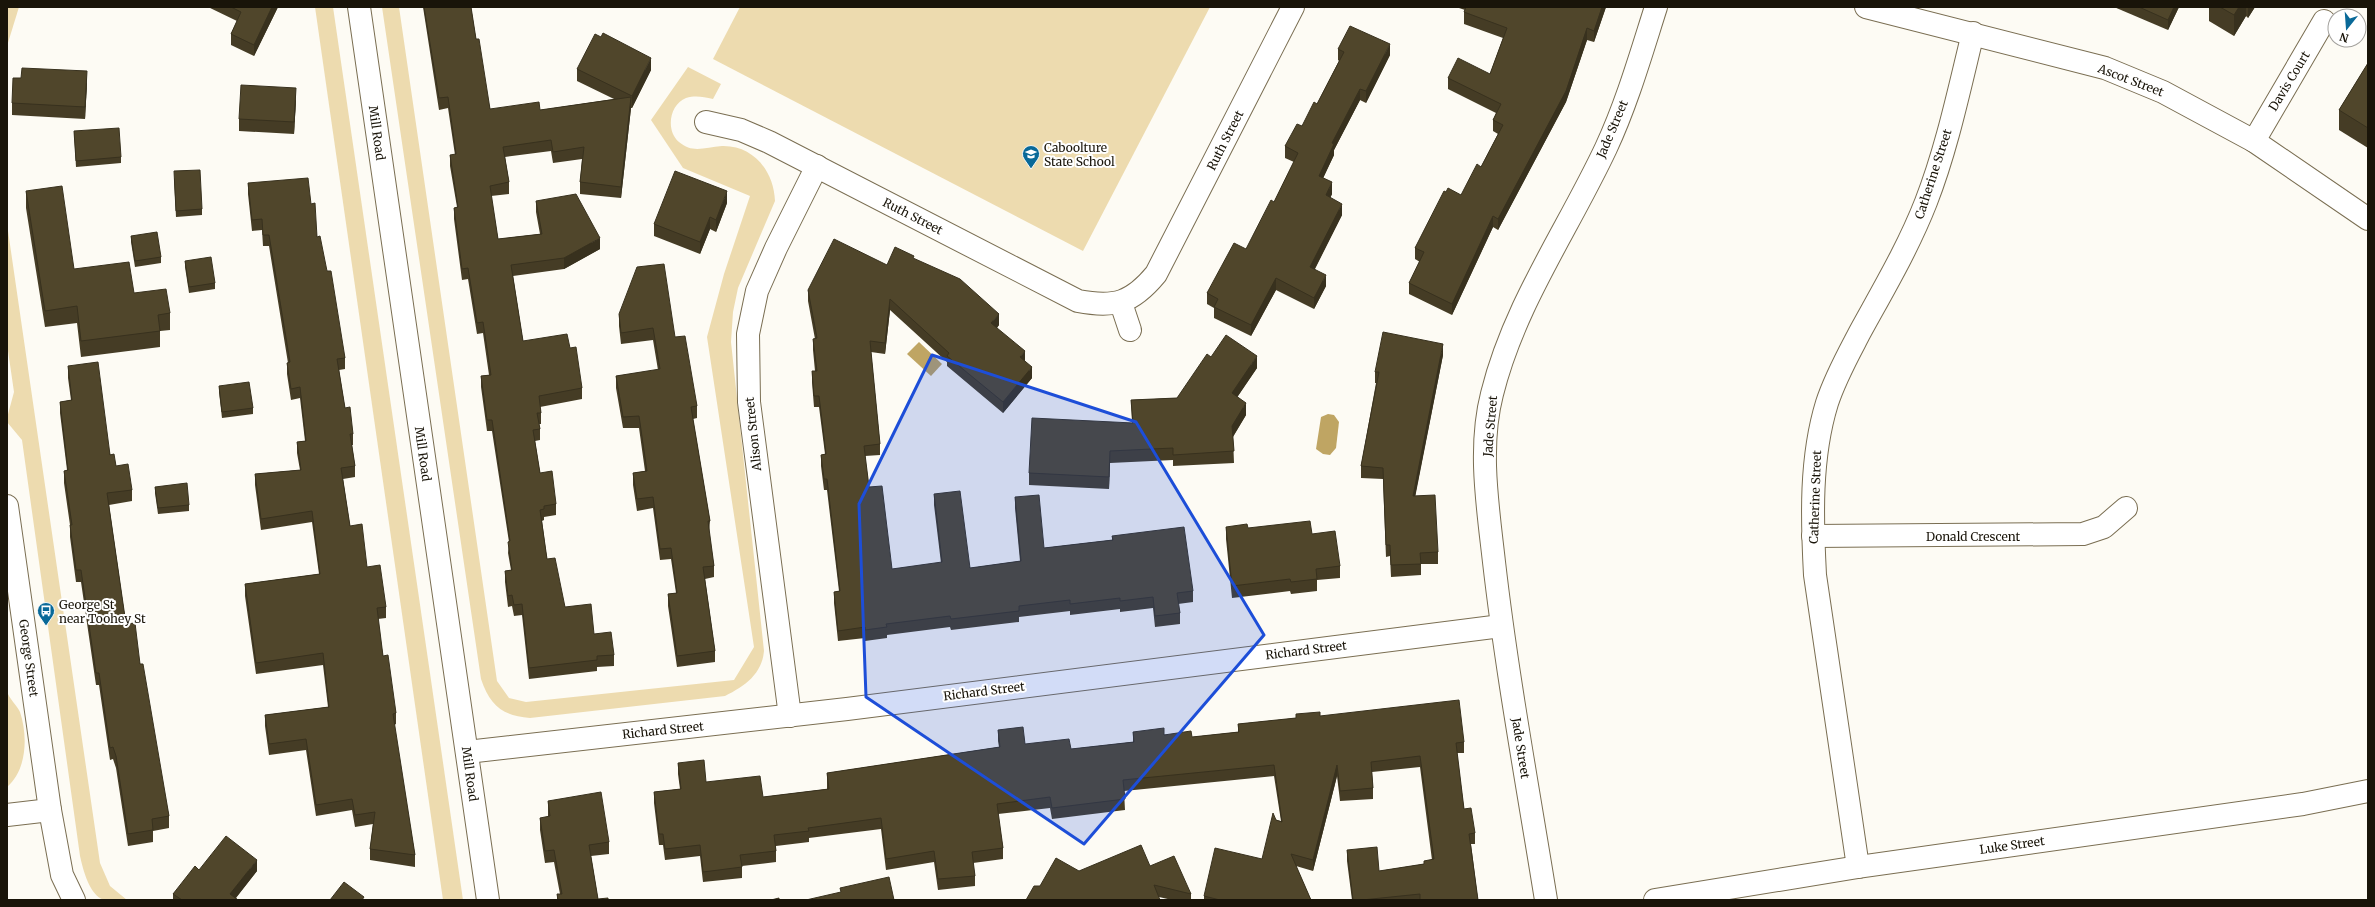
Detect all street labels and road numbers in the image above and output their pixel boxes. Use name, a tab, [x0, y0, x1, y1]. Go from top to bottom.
street label: Davis Court	[2265, 48, 2313, 114]
street label: Ascot Street	[2095, 60, 2166, 100]
street label: Jade Street	[1593, 98, 1631, 161]
street label: Mill Road	[366, 105, 388, 161]
street label: Ruth Street	[1203, 107, 1247, 172]
street label: Catherine Street	[1911, 127, 1955, 221]
street label: Ruth Street	[881, 194, 946, 238]
street label: Jade Street	[1480, 394, 1500, 458]
street label: Alison Street	[742, 396, 764, 473]
street label: Mill Road	[412, 426, 434, 482]
street label: Catherine Street	[1806, 450, 1824, 544]
street label: Donald Crescent	[1926, 529, 2020, 544]
street label: George Street	[16, 618, 42, 698]
street label: Richard Street	[1264, 638, 1348, 662]
street label: Richard Street	[942, 679, 1026, 703]
street label: Jade Street	[1509, 716, 1533, 780]
street label: Richard Street	[621, 718, 705, 742]
street label: Mill Road	[459, 746, 481, 802]
street label: Luke Street	[1979, 833, 2046, 857]

